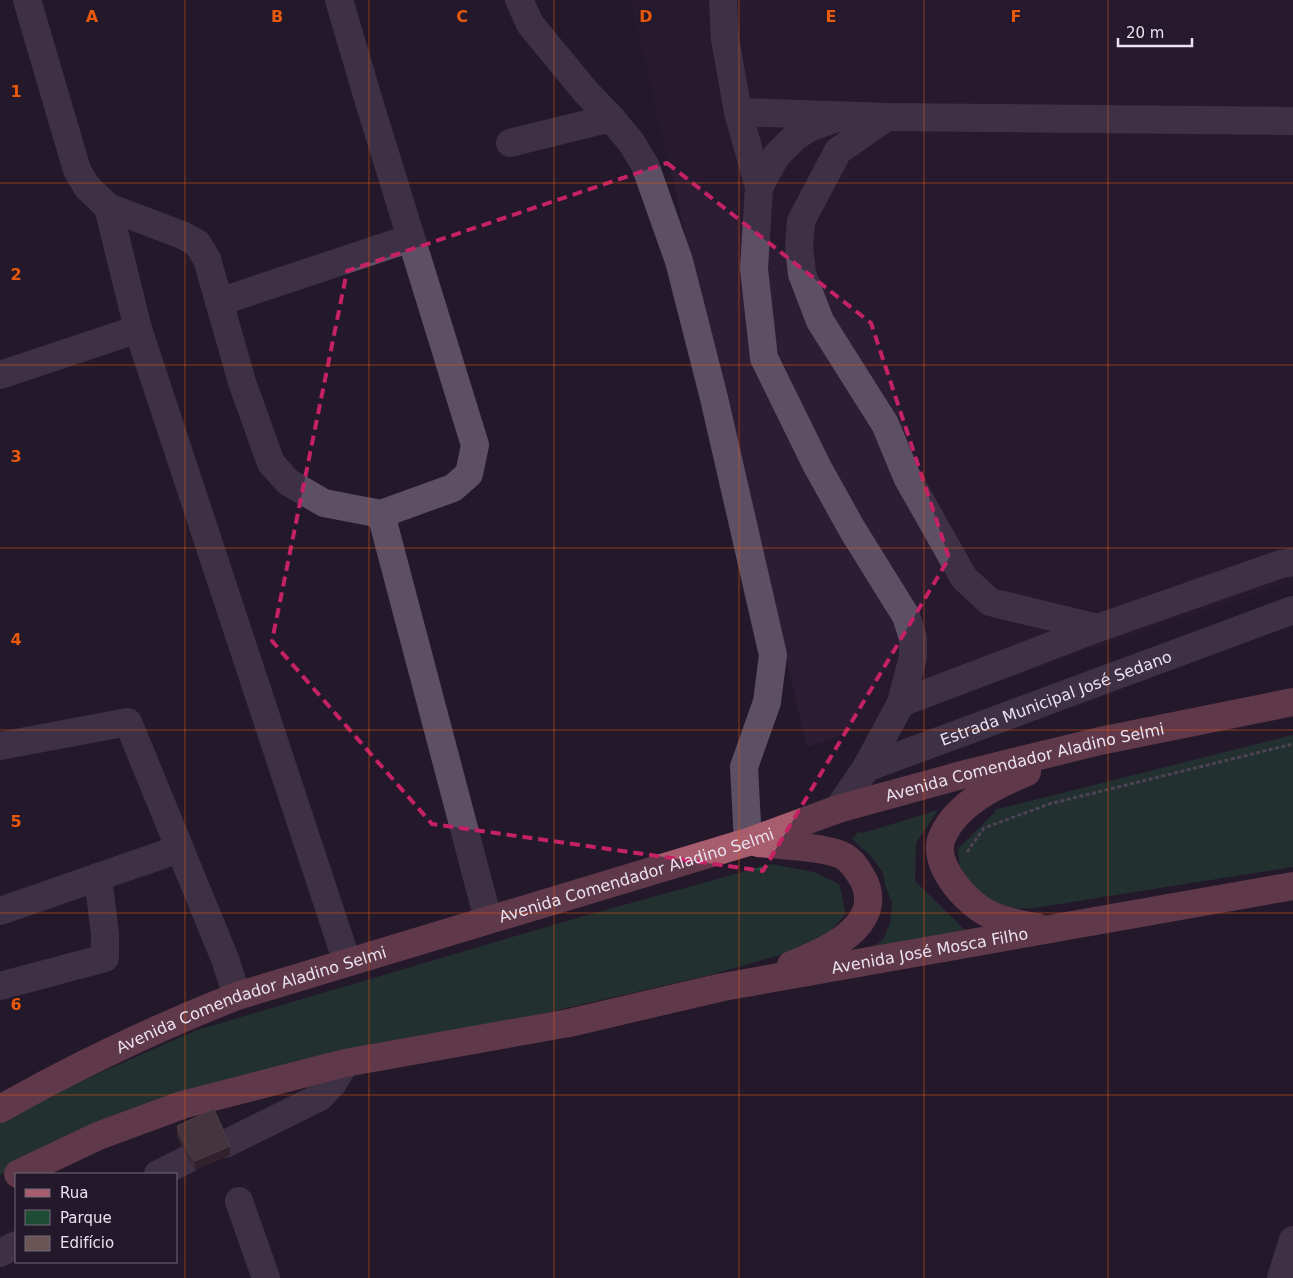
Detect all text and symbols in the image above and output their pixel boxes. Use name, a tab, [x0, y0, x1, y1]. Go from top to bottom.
text: A	[86, 7, 99, 26]
text: B	[271, 7, 283, 26]
text: C	[456, 7, 468, 26]
text: D	[639, 7, 653, 26]
text: E	[826, 7, 836, 26]
text: F	[1011, 7, 1021, 26]
scale bar	[1118, 15, 1192, 47]
text: 20 m	[1126, 24, 1164, 42]
text: 1	[10, 82, 22, 101]
text: 2	[10, 265, 22, 284]
text: 3	[10, 447, 22, 466]
text: 4	[10, 630, 22, 649]
street label: Estrada Municipal José Sedano	[938, 647, 1174, 750]
street label: Avenida Comendador Aladino Selmi	[883, 719, 1166, 806]
text: 5	[10, 812, 22, 831]
street label: Avenida Comendador Aladino Selmi	[497, 824, 777, 927]
street label: Avenida José Mosca Filho	[830, 924, 1030, 978]
street label: Avenida Comendador Aladino Selmi	[113, 943, 389, 1057]
text: 6	[10, 995, 22, 1014]
legend	[15, 1173, 178, 1263]
text: Rua	[60, 1184, 88, 1202]
text: Parque	[60, 1209, 112, 1227]
text: Edifício	[60, 1234, 114, 1252]

